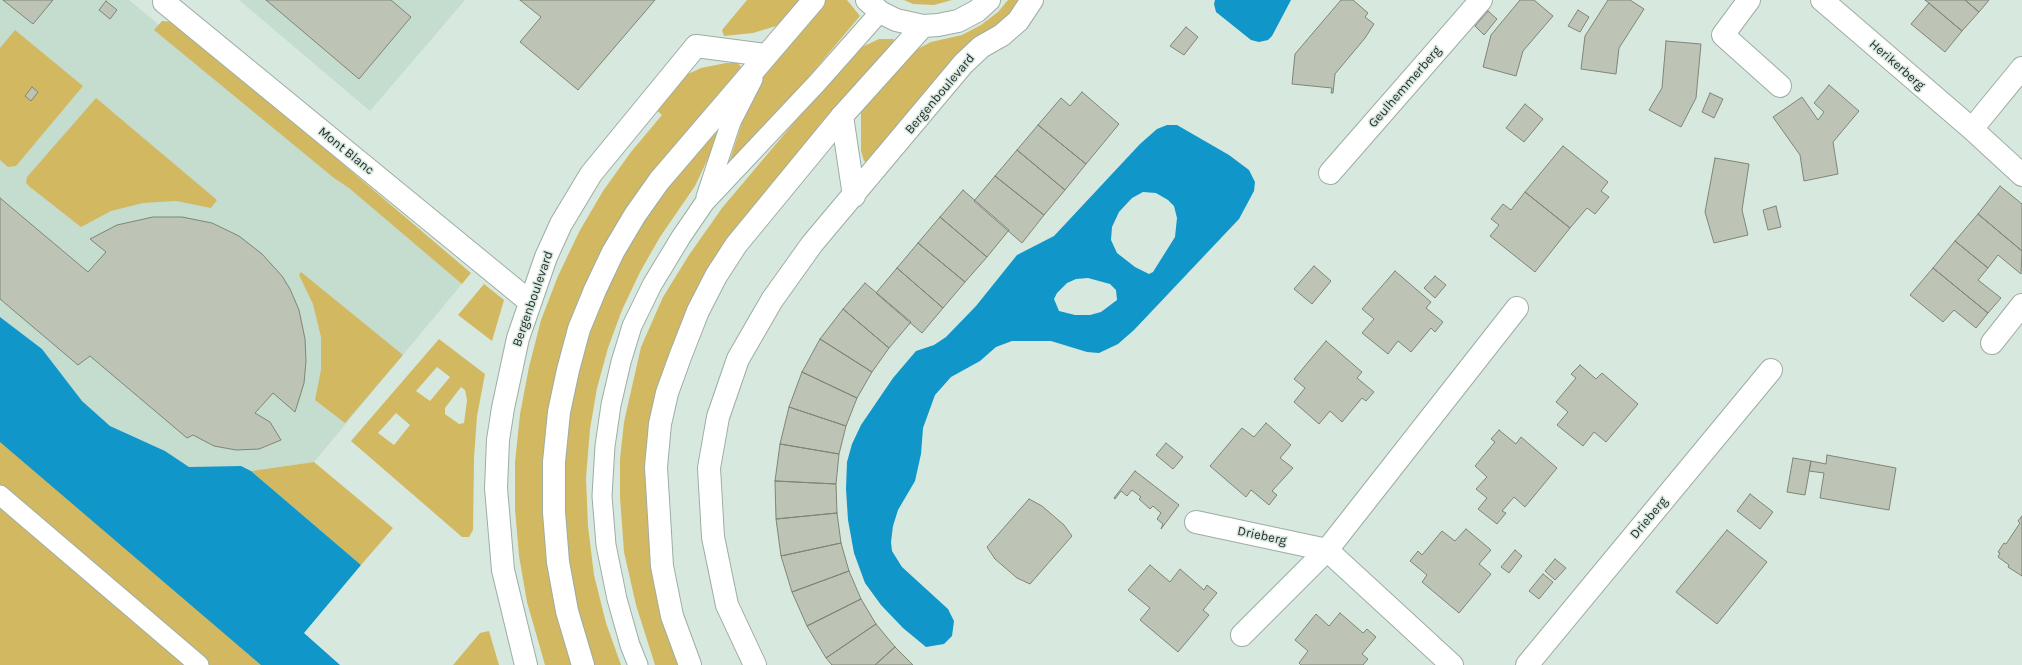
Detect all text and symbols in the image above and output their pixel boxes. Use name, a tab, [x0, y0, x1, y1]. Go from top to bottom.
street label: Herikerberg	[1866, 37, 1928, 93]
street label: Geulhemmerberg	[1365, 43, 1445, 131]
street label: Bergenboulevard	[902, 51, 978, 137]
street label: Mont Blanc	[315, 124, 377, 178]
street label: Bergenboulevard	[509, 249, 557, 349]
street label: Drieberg	[1627, 494, 1671, 542]
street label: Drieberg	[1236, 523, 1288, 549]

